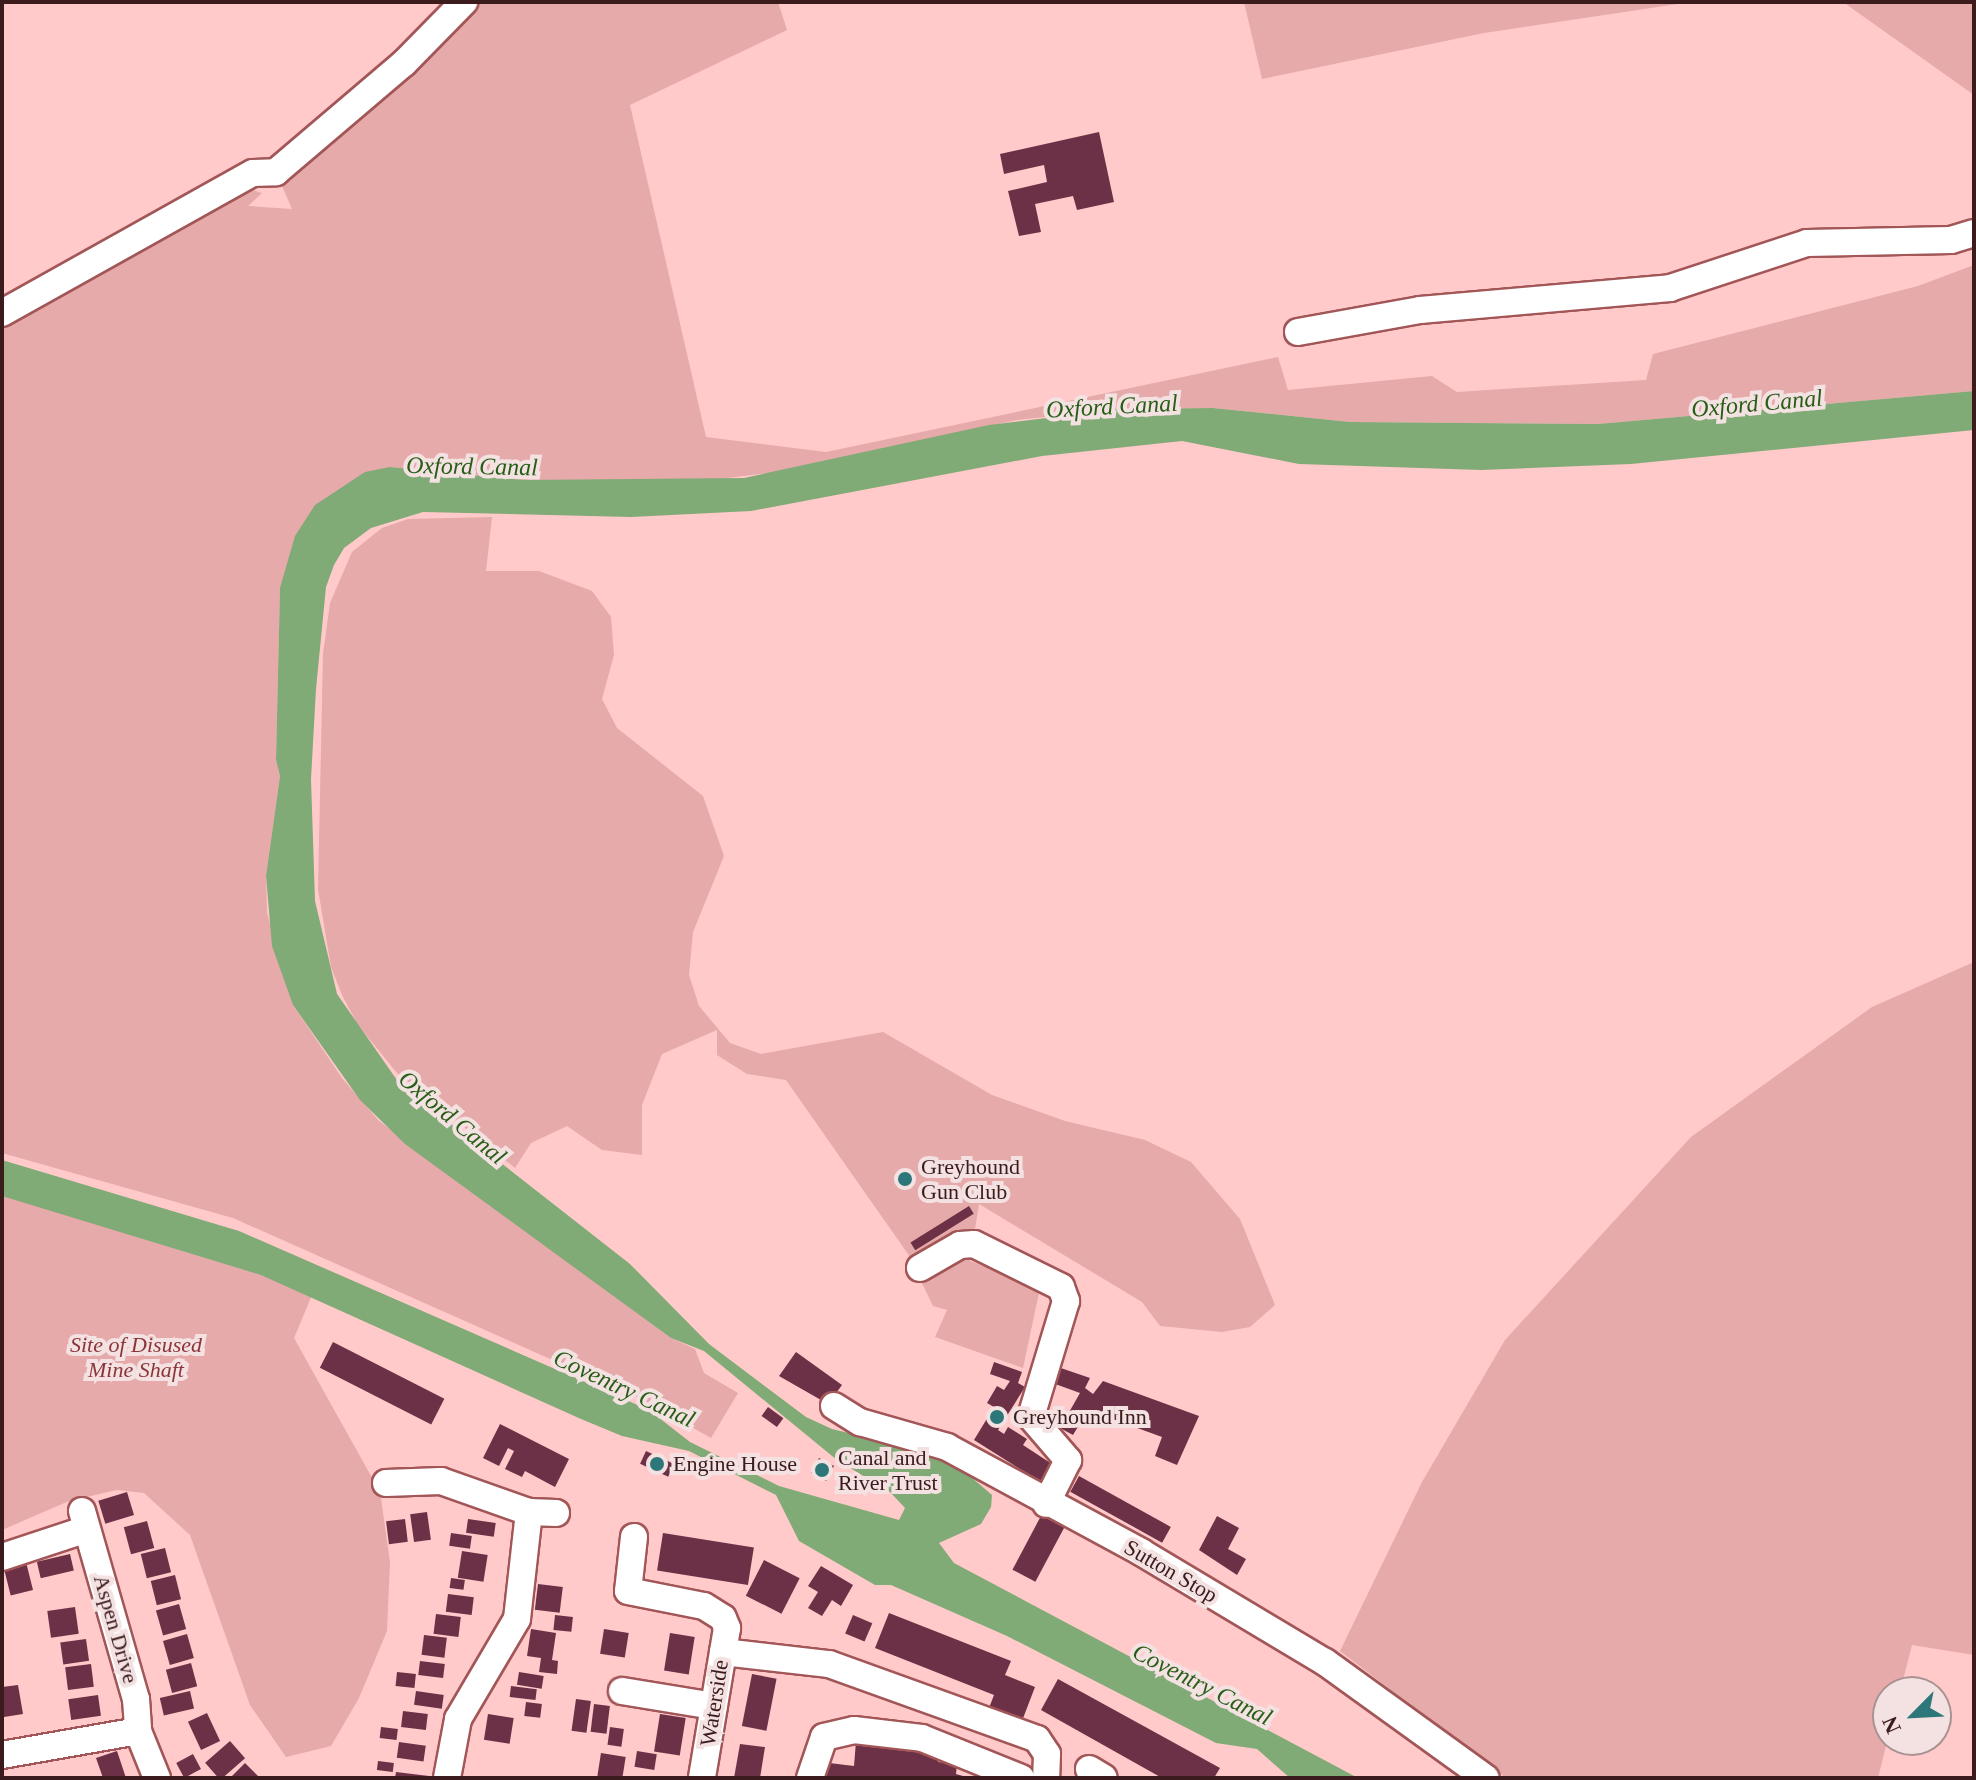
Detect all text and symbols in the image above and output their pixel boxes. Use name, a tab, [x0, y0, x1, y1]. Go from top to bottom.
water label: Oxford Canal	[1690, 384, 1824, 424]
water label: Oxford Canal	[1045, 389, 1179, 425]
water label: Oxford Canal	[406, 451, 538, 483]
water label: Oxford Canal	[392, 1065, 512, 1171]
place label: Greyhound Gun Club	[921, 1153, 1020, 1204]
marker: Greyhound Gun Club	[896, 1170, 914, 1188]
park label: Site of Disused Mine Shaft	[70, 1331, 202, 1382]
water label: Coventry Canal	[549, 1344, 699, 1434]
place label: Greyhound Inn	[1013, 1404, 1147, 1430]
marker: Greyhound Inn	[988, 1408, 1006, 1426]
place label: Canal and River Trust	[838, 1444, 938, 1496]
place label: Engine House	[673, 1451, 797, 1477]
marker: Engine House	[648, 1455, 666, 1473]
marker: Canal and River Trust	[813, 1461, 831, 1479]
street label: Sutton Stop	[1120, 1534, 1222, 1608]
street label: Aspen Drive	[88, 1572, 144, 1686]
water label: Coventry Canal	[1127, 1638, 1277, 1732]
street label: Waterside	[694, 1658, 734, 1748]
north arrow	[1872, 1676, 1952, 1756]
text: N	[1877, 1713, 1906, 1738]

